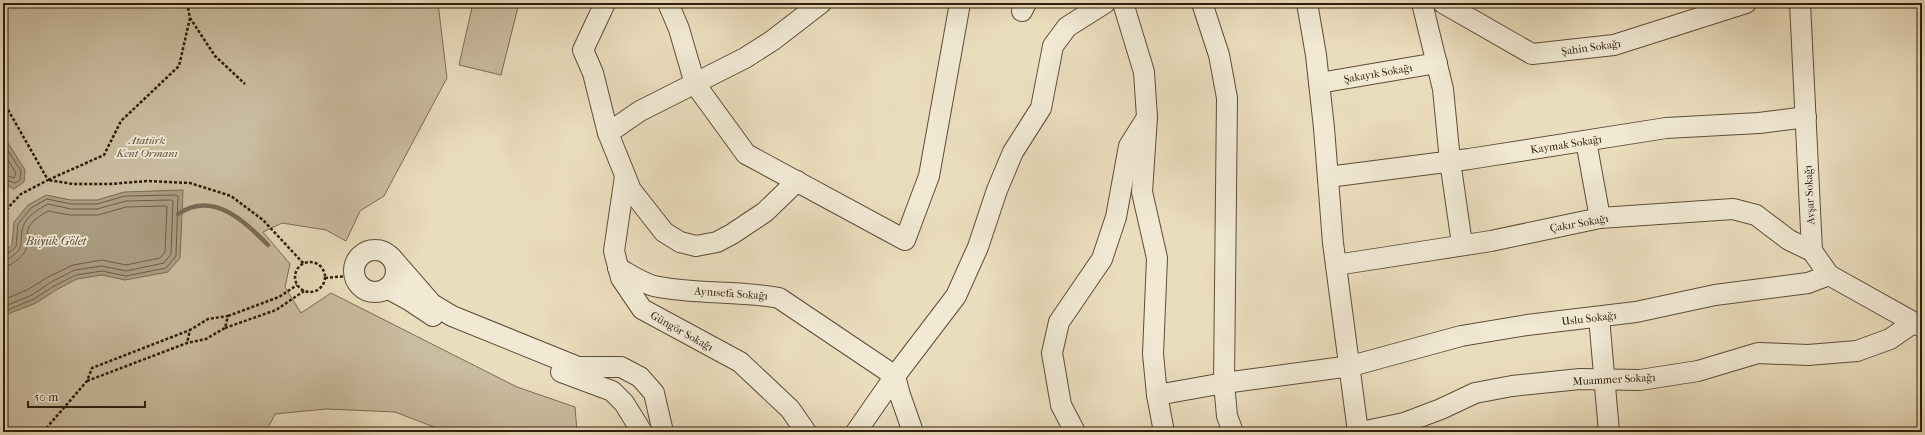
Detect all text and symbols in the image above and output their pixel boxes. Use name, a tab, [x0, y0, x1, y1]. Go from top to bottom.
street label: Şahin Sokağı	[1560, 37, 1622, 58]
street label: Şakayık Sokağı	[1343, 61, 1414, 86]
street label: Kaymak Sokağı	[1529, 132, 1603, 157]
park label: Atatürk Kent Ormanı	[115, 134, 178, 160]
street label: Avşar Sokağı	[1801, 164, 1818, 226]
street label: Çakır Sokağı	[1549, 212, 1610, 235]
water label: Büyük Gölet	[25, 234, 88, 248]
street label: Aynısefa Sokağı	[693, 284, 769, 303]
street label: Güngör Sokağı	[648, 309, 716, 354]
street label: Uslu Sokağı	[1561, 309, 1618, 328]
street label: Muammer Sokağı	[1572, 371, 1657, 388]
scale bar	[28, 383, 145, 409]
text: 50 m	[34, 390, 58, 404]

